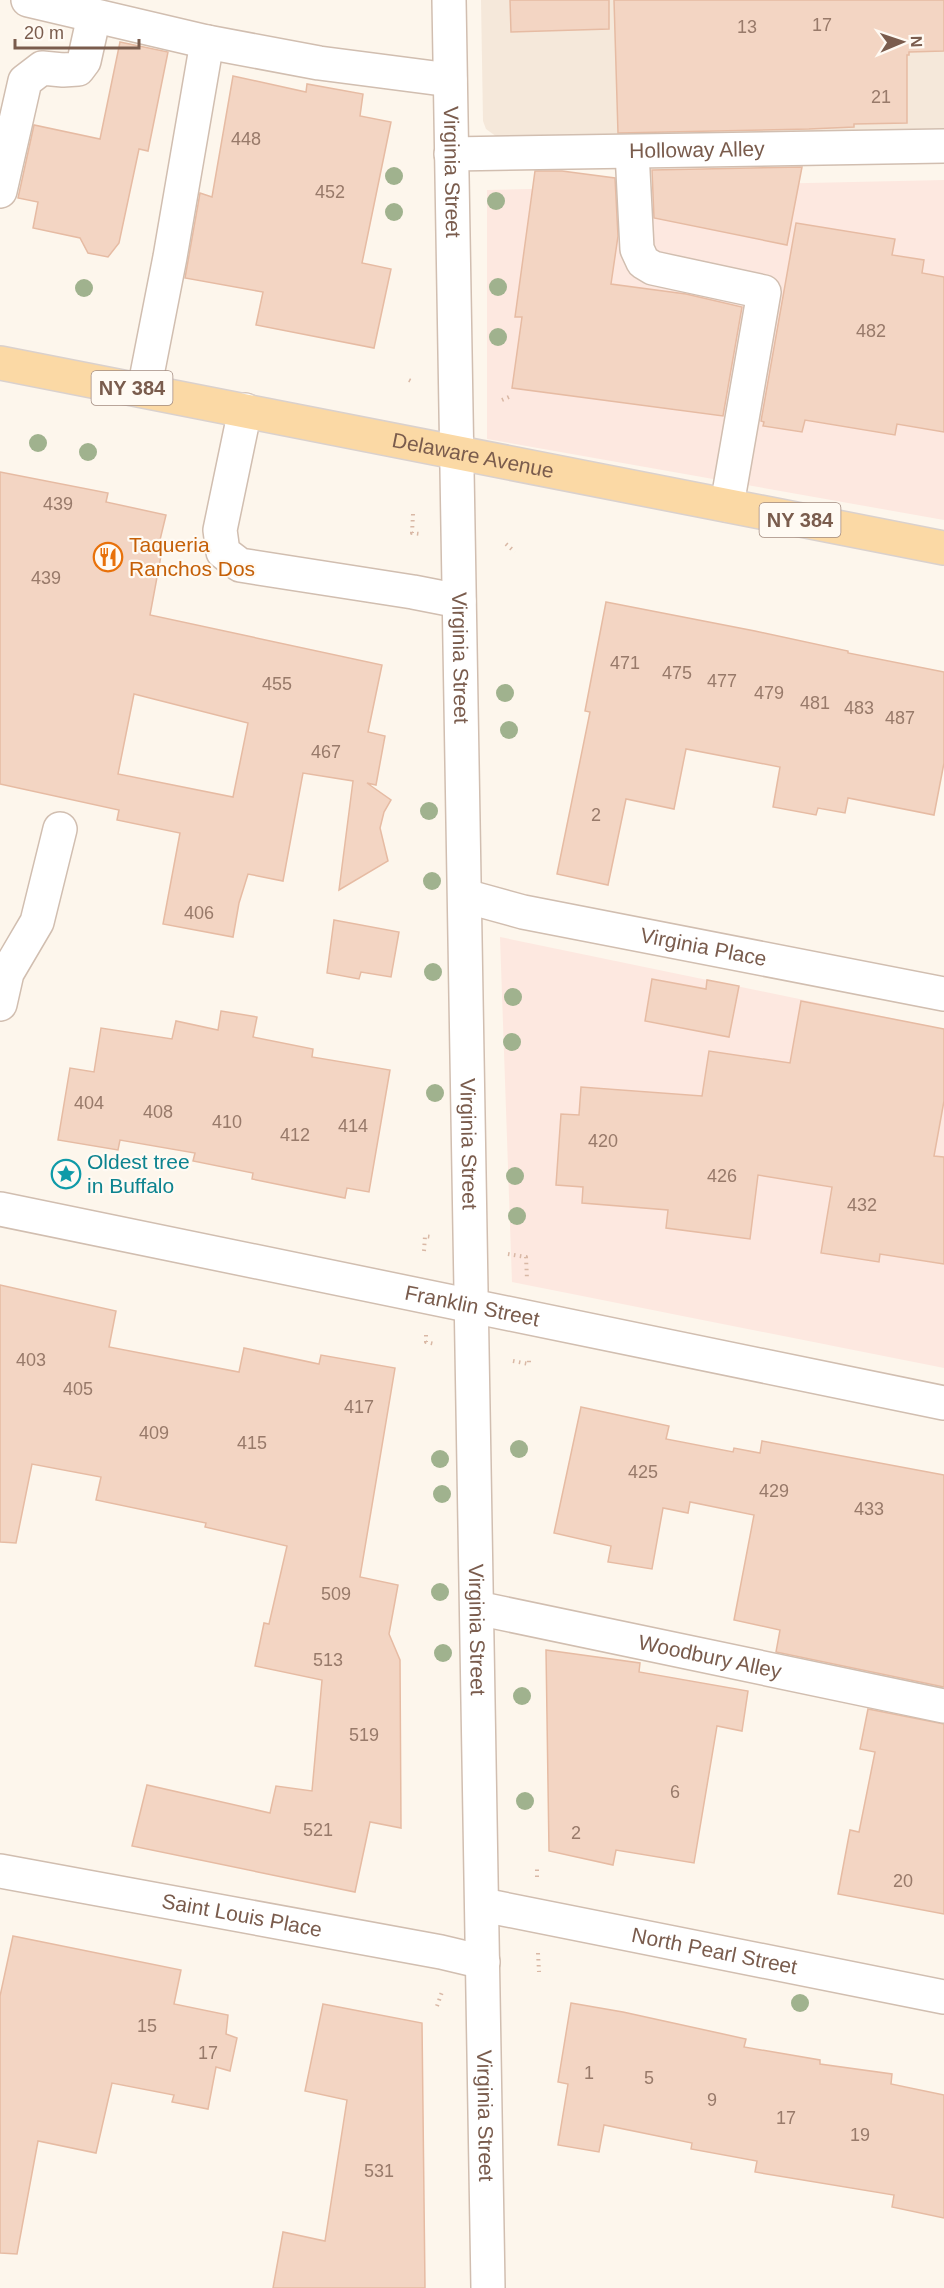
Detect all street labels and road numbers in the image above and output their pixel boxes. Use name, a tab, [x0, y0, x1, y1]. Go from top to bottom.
street label: Virginia Street	[440, 106, 465, 238]
street label: Holloway Alley	[629, 137, 765, 162]
road number: NY 384	[92, 371, 172, 405]
street label: Delaware Avenue	[390, 428, 556, 482]
road number: NY 384	[760, 503, 840, 537]
street label: Virginia Street	[448, 592, 473, 724]
street label: Virginia Place	[638, 923, 769, 970]
street label: Virginia Street	[456, 1078, 482, 1210]
street label: Franklin Street	[403, 1281, 542, 1331]
street label: Virginia Street	[465, 1564, 490, 1696]
street label: Woodbury Alley	[636, 1630, 784, 1683]
street label: Saint Louis Place	[160, 1889, 324, 1941]
street label: North Pearl Street	[630, 1923, 799, 1978]
street label: Virginia Street	[473, 2050, 498, 2182]

